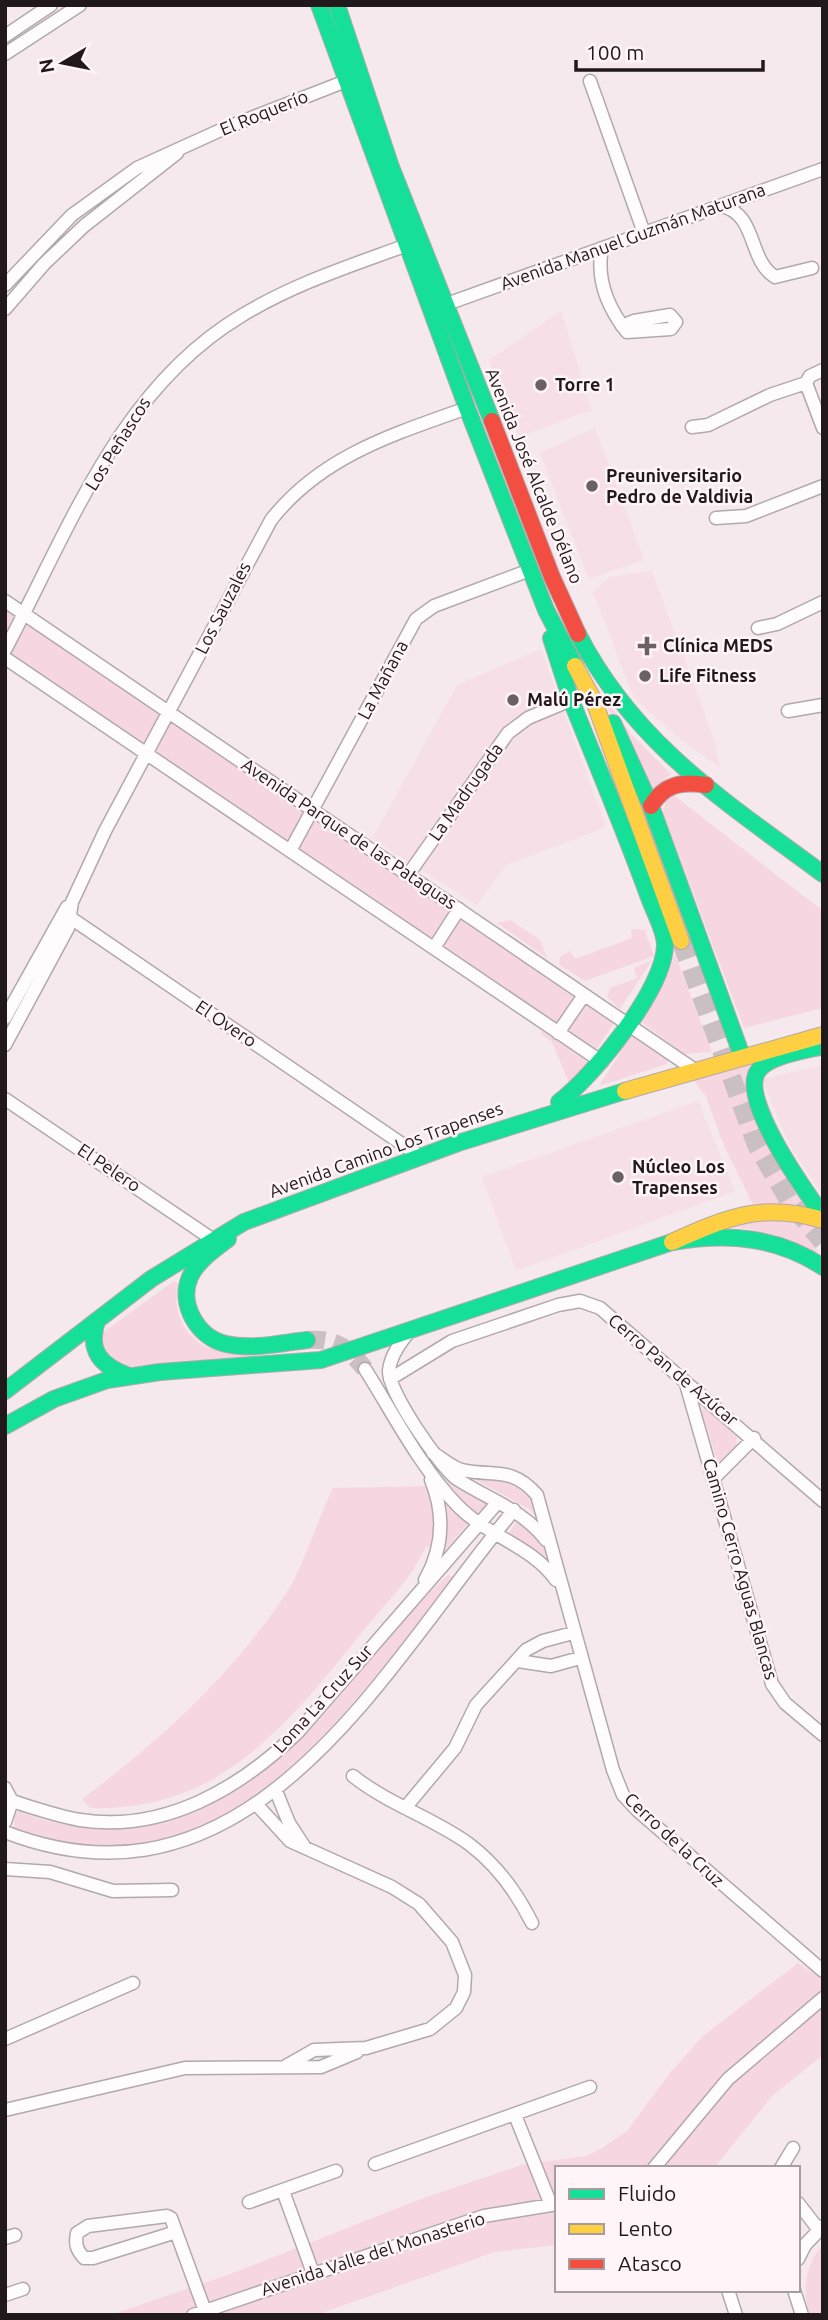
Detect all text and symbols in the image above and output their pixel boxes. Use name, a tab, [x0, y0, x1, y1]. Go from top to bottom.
north arrow	[28, 28, 98, 98]
scale bar	[576, 28, 763, 72]
text: 100 m	[586, 40, 644, 64]
text: N	[34, 57, 58, 75]
street label: El Roquerío	[217, 85, 311, 139]
street label: Avenida Manuel Guzmán Maturana	[497, 179, 768, 293]
street label: Avenida José Alcalde Délano	[482, 365, 587, 586]
place label: Torre 1	[555, 374, 615, 394]
marker: Torre 1	[533, 377, 549, 393]
street label: Los Peñascos	[81, 393, 154, 494]
place label: Preuniversitario Pedro de Valdivia	[606, 465, 753, 506]
marker: Preuniversitario Pedro de Valdivia	[584, 478, 600, 494]
street label: Los Sauzales	[190, 558, 254, 657]
place label: Clínica MEDS	[663, 635, 773, 655]
marker: Clínica MEDS	[637, 636, 657, 656]
street label: La Mañana	[353, 637, 411, 722]
place label: Life Fitness	[659, 665, 757, 685]
marker: Life Fitness	[637, 668, 653, 684]
place label: Malú Pérez	[527, 689, 621, 709]
marker: Malú Pérez	[505, 692, 521, 708]
street label: La Madrugada	[424, 739, 506, 844]
street label: Avenida Parque de las Pataguas	[238, 754, 461, 913]
street label: El Overo	[192, 996, 261, 1051]
street label: Avenida Camino Los Trapenses	[266, 1097, 505, 1201]
street label: El Pelero	[74, 1139, 145, 1195]
place label: Núcleo Los Trapenses	[632, 1156, 725, 1197]
marker: Núcleo Los Trapenses	[610, 1169, 626, 1185]
street label: Cerro Pan de Azúcar	[605, 1309, 743, 1429]
street label: Camino Cerro Aguas Blancas	[700, 1456, 782, 1682]
street label: Loma La Cruz Sur	[269, 1640, 376, 1756]
street label: Cerro de la Cruz	[621, 1788, 728, 1890]
legend	[555, 2166, 800, 2292]
text: Fluido	[618, 2181, 676, 2205]
street label: Avenida Valle del Monasterio	[258, 2207, 487, 2299]
text: Lento	[618, 2216, 673, 2240]
text: Atasco	[618, 2251, 682, 2275]

